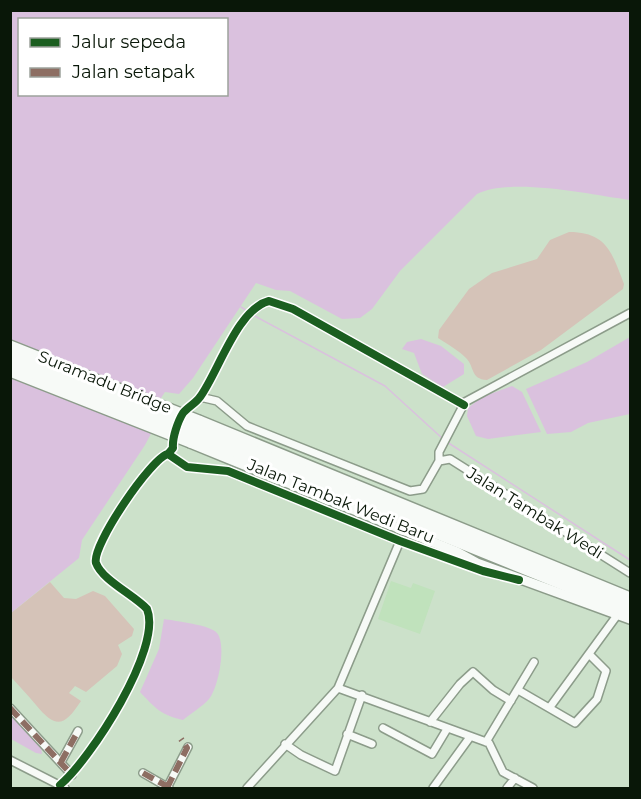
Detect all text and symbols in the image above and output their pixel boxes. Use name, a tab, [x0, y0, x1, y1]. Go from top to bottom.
legend	[18, 18, 228, 96]
text: Jalur sepeda	[71, 31, 186, 53]
text: Jalan setapak	[71, 61, 195, 83]
street label: Suramadu Bridge	[36, 347, 174, 417]
street label: Jalan Tambak Wedi Baru	[244, 454, 437, 547]
street label: Jalan Tambak Wedi	[463, 463, 607, 563]

